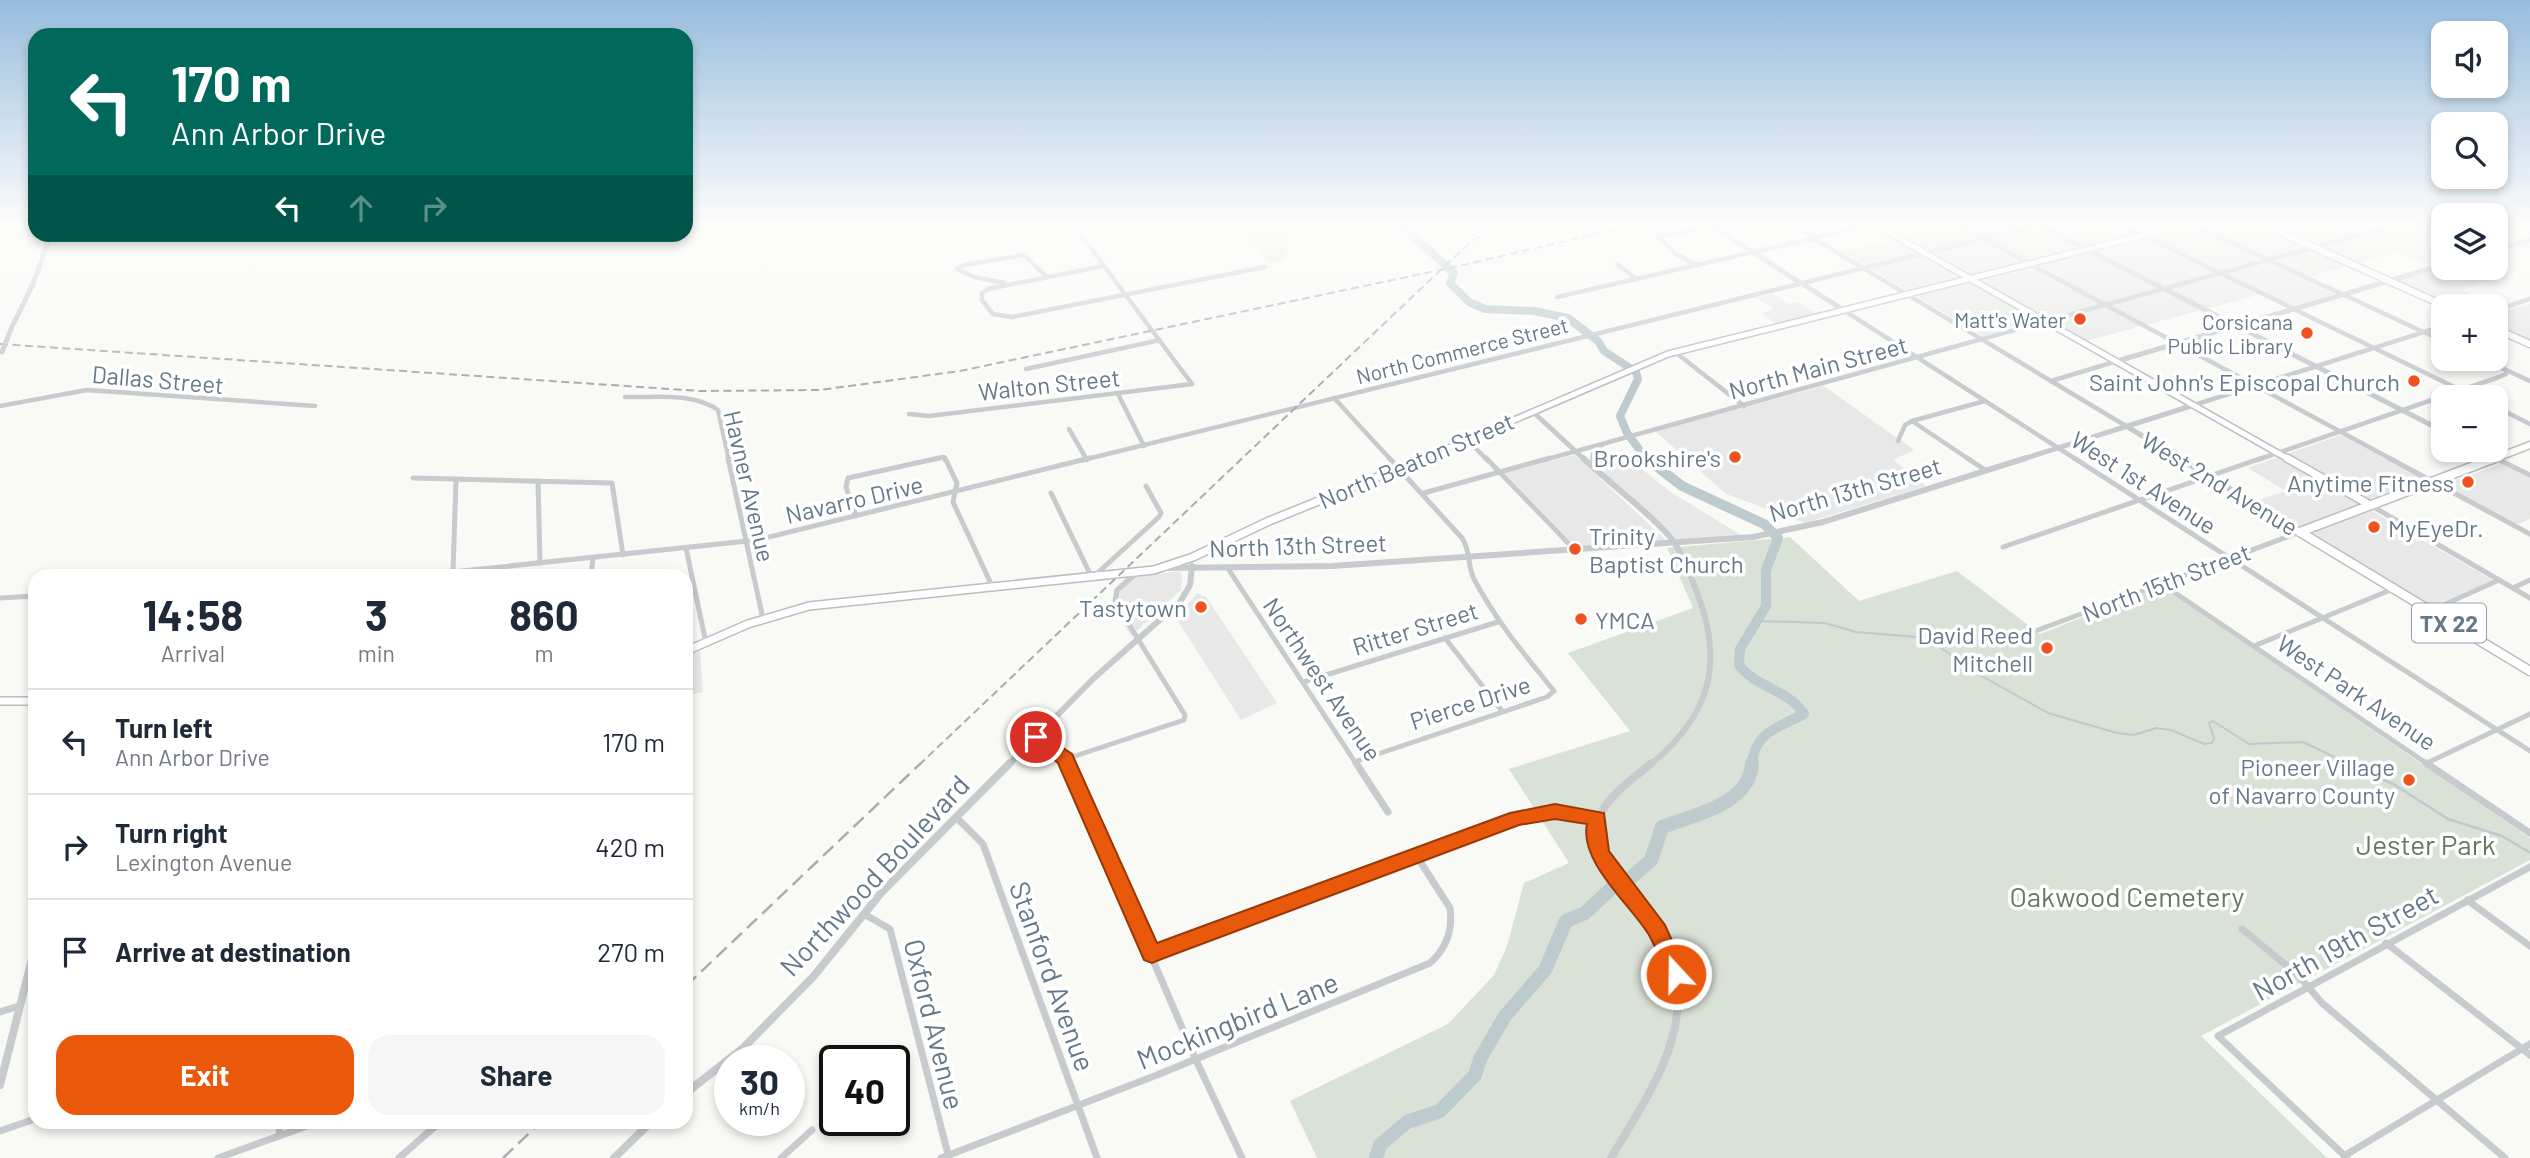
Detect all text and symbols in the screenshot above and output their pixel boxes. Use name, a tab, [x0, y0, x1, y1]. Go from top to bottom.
map controls	[2431, 21, 2508, 462]
button: sound	[2431, 21, 2508, 98]
text: 170 m	[171, 53, 291, 112]
icon: left	[56, 56, 147, 147]
button: search	[2431, 112, 2508, 189]
text: Ann Arbor Drive	[171, 113, 386, 151]
icon: left	[269, 189, 307, 227]
icon: ahead	[342, 189, 380, 227]
icon: right	[415, 189, 453, 227]
button: layers	[2431, 203, 2508, 280]
button: +	[2431, 294, 2508, 371]
place label: Matt's Water	[1954, 307, 2066, 332]
place label: Corsicana Public Library	[2168, 309, 2293, 358]
marker: Matt's Water	[2072, 311, 2088, 327]
street label: North Commerce Street	[1353, 312, 1571, 388]
marker: Corsicana Public Library	[2299, 325, 2315, 341]
street label: North Main Street	[1726, 329, 1910, 405]
street label: Dallas Street	[91, 359, 225, 399]
street label: Walton Street	[977, 362, 1121, 406]
place label: Saint John's Episcopal Church	[2089, 367, 2400, 396]
marker: Saint John's Episcopal Church	[2406, 373, 2422, 389]
button: −	[2431, 385, 2508, 462]
street label: North Beaton Street	[1314, 406, 1518, 514]
street label: Havner Avenue	[718, 407, 782, 565]
street label: West 1st Avenue	[2066, 424, 2222, 540]
street label: West 2nd Avenue	[2137, 425, 2303, 541]
place label: Brookshire's	[1594, 443, 1721, 472]
marker: Brookshire's	[1727, 449, 1743, 465]
street label: North 13th Street	[1766, 451, 1944, 527]
place label: Anytime Fitness	[2287, 468, 2454, 497]
street label: Navarro Drive	[782, 469, 926, 529]
marker: Anytime Fitness	[2460, 474, 2476, 490]
place label: MyEyeDr.	[2388, 513, 2484, 542]
marker: MyEyeDr.	[2366, 519, 2382, 535]
place label: Trinity Baptist Church	[1589, 521, 1744, 578]
street label: North 13th Street	[1209, 527, 1387, 563]
street label: North 15th Street	[2078, 537, 2254, 627]
marker: Trinity Baptist Church	[1567, 541, 1583, 557]
text: 14:58	[142, 589, 243, 639]
text: 3	[365, 589, 388, 639]
text: 860	[509, 589, 579, 639]
street label: Northwest Avenue	[1258, 592, 1388, 766]
place label: Tastytown	[1079, 593, 1187, 622]
street label: Ritter Street	[1349, 595, 1481, 661]
marker: Tastytown	[1193, 599, 1209, 615]
road number: TX 22	[2412, 604, 2486, 642]
place label: YMCA	[1595, 605, 1655, 634]
marker: YMCA	[1573, 611, 1589, 627]
place label: David Reed Mitchell	[1917, 620, 2033, 677]
street label: West Park Avenue	[2272, 628, 2442, 756]
text: Arrival	[161, 639, 225, 667]
text: min	[358, 639, 395, 667]
text: m	[534, 639, 553, 667]
marker: David Reed Mitchell	[2039, 640, 2055, 656]
street label: Pierce Drive	[1406, 669, 1534, 735]
pin	[1006, 707, 1066, 767]
text: Turn left	[115, 712, 213, 743]
icon: arrive	[1017, 718, 1055, 756]
icon: left	[56, 723, 94, 761]
text: 170 m	[602, 726, 665, 757]
text: Ann Arbor Drive	[115, 743, 270, 771]
place label: Pioneer Village of Navarro County	[2209, 752, 2395, 809]
street label: Northwood Boulevard	[772, 767, 976, 983]
marker: Pioneer Village of Navarro County	[2401, 772, 2417, 788]
text: Turn right	[115, 817, 228, 848]
park label: Jester Park	[2356, 827, 2496, 861]
icon: right	[56, 828, 94, 866]
text: 420 m	[595, 831, 665, 862]
text: Lexington Avenue	[115, 848, 292, 876]
street label: Stanford Avenue	[1003, 876, 1103, 1076]
street label: North 19th Street	[2246, 877, 2444, 1007]
park label: Oakwood Cemetery	[2010, 879, 2245, 913]
icon: arrive	[56, 933, 94, 971]
street label: Oxford Avenue	[897, 935, 973, 1113]
text: Arrive at destination	[115, 936, 351, 967]
text: 270 m	[597, 936, 665, 967]
position arrow	[1639, 937, 1713, 1011]
street label: Mockingbird Lane	[1131, 964, 1343, 1076]
button: Exit	[56, 1035, 354, 1115]
button: Share	[368, 1035, 665, 1115]
speed limit sign: 40	[819, 1045, 910, 1136]
text: 30	[740, 1060, 779, 1102]
text: km/h	[739, 1097, 780, 1119]

